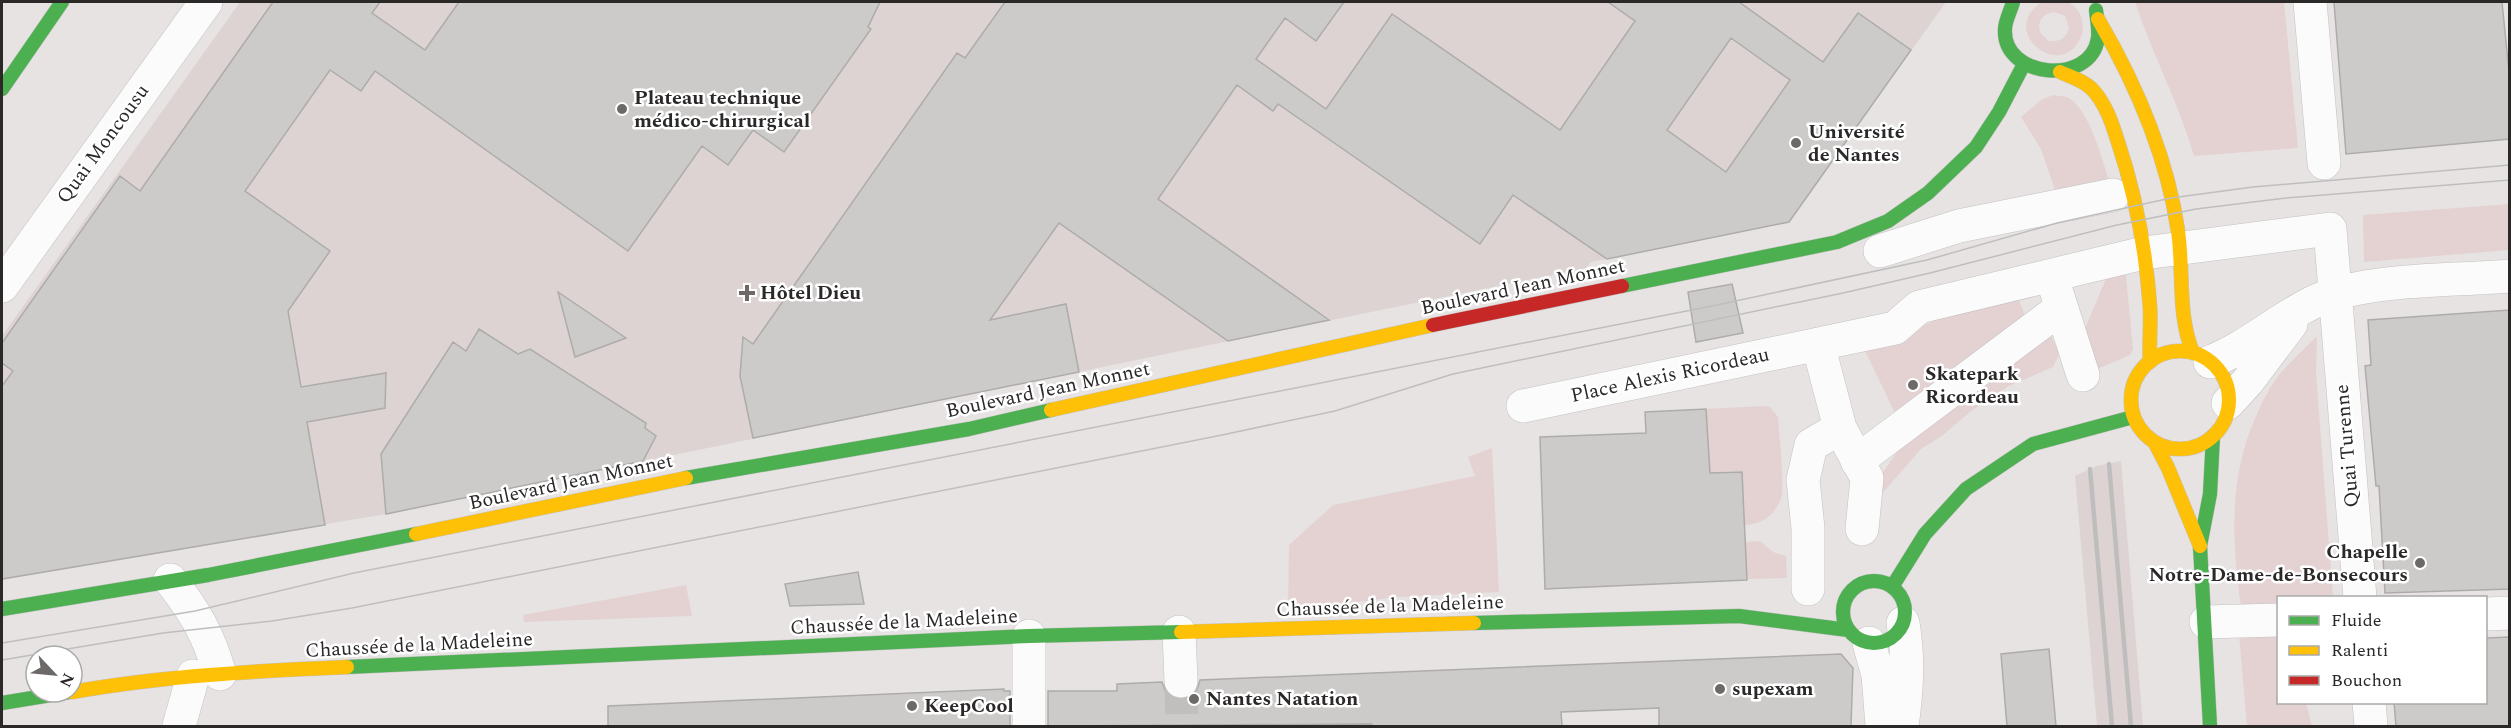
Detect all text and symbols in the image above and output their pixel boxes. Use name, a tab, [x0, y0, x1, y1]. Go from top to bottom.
street label: Quai Moncousu	[49, 78, 157, 210]
place label: Plateau technique médico-chirurgical	[634, 83, 810, 136]
marker: Plateau technique médico-chirurgical	[615, 102, 629, 116]
place label: Université de Nantes	[1808, 117, 1905, 170]
marker: Université de Nantes	[1789, 136, 1803, 150]
street label: Boulevard Jean Monnet	[1418, 251, 1628, 323]
place label: Hôtel Dieu	[760, 278, 861, 308]
marker: Hôtel Dieu	[738, 284, 756, 302]
street label: Place Alexis Ricordeau	[1568, 339, 1772, 411]
street label: Boulevard Jean Monnet	[943, 354, 1153, 426]
place label: Skatepark Ricordeau	[1925, 359, 2019, 412]
marker: Skatepark Ricordeau	[1906, 378, 1920, 392]
street label: Quai Turenne	[2327, 383, 2367, 509]
street label: Boulevard Jean Monnet	[466, 446, 676, 518]
place label: Chapelle Notre-Dame-de-Bonsecours	[2149, 537, 2408, 590]
marker: Chapelle Notre-Dame-de-Bonsecours	[2413, 556, 2427, 570]
street label: Chaussée de la Madeleine	[1276, 587, 1504, 625]
legend	[2277, 596, 2487, 704]
street label: Chaussée de la Madeleine	[789, 601, 1019, 643]
text: Fluide	[2331, 607, 2382, 634]
street label: Chaussée de la Madeleine	[304, 624, 534, 666]
text: Ralenti	[2331, 637, 2388, 664]
north arrow	[24, 644, 84, 704]
text: Bouchon	[2331, 667, 2402, 694]
text: N	[53, 669, 80, 691]
place label: supexam	[1732, 674, 1814, 704]
marker: supexam	[1713, 682, 1727, 696]
place label: Nantes Natation	[1206, 684, 1358, 714]
place label: KeepCool	[924, 691, 1014, 721]
marker: Nantes Natation	[1187, 692, 1201, 706]
marker: KeepCool	[905, 699, 919, 713]

